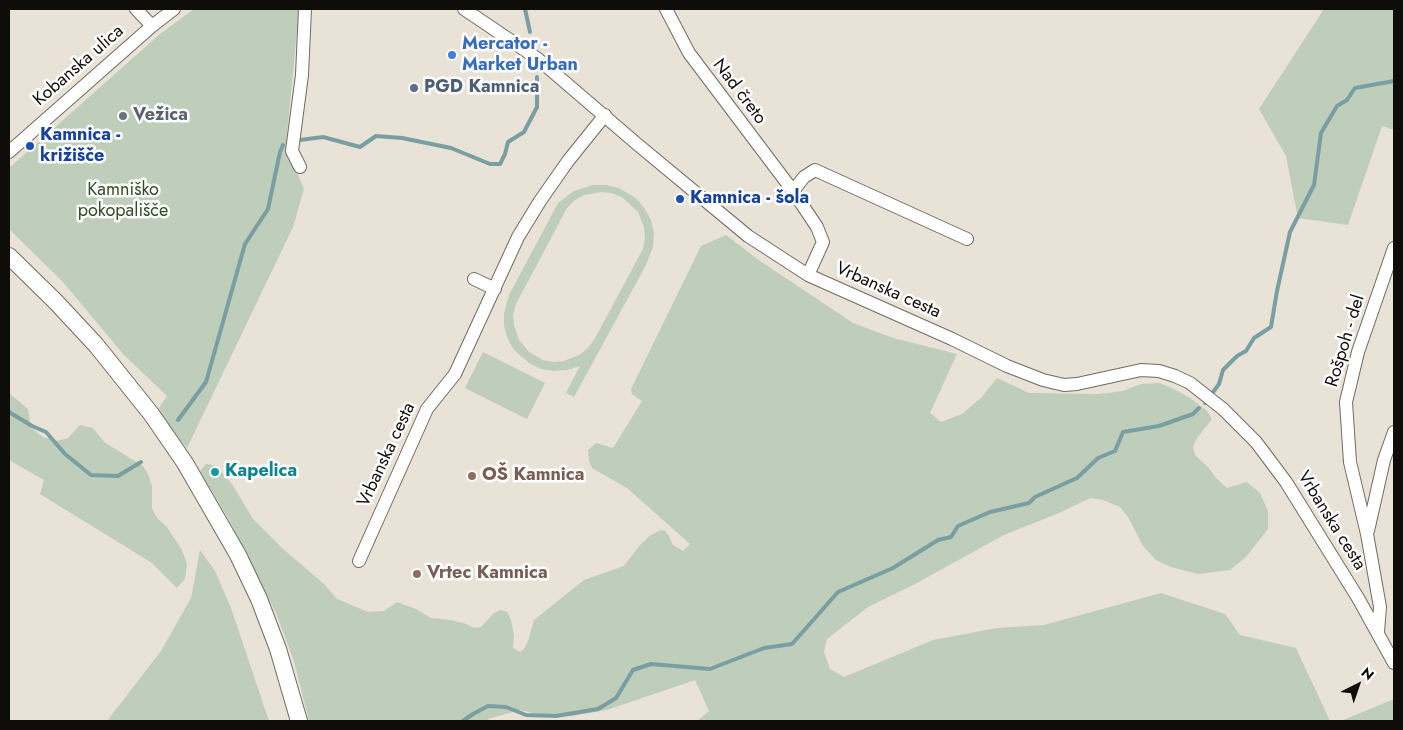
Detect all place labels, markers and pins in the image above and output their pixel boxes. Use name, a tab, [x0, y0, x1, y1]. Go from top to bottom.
place label: Mercator - Market Urban	[462, 34, 578, 76]
marker: Mercator - Market Urban	[446, 49, 458, 61]
place label: PGD Kamnica	[424, 77, 539, 99]
marker: PGD Kamnica	[408, 82, 420, 94]
place label: Vežica	[133, 105, 188, 127]
marker: Vežica	[117, 110, 129, 122]
place label: Kamnica - križišče	[40, 125, 120, 168]
marker: Kamnica - križišče	[24, 140, 36, 152]
place label: Kamnica - šola	[690, 188, 809, 210]
marker: Kamnica - šola	[674, 193, 686, 205]
place label: Kapelica	[225, 461, 297, 483]
place label: OŠ Kamnica	[482, 465, 584, 487]
marker: Kapelica	[209, 466, 221, 478]
marker: OŠ Kamnica	[466, 470, 478, 482]
place label: Vrtec Kamnica	[427, 563, 548, 585]
marker: Vrtec Kamnica	[411, 568, 423, 580]

